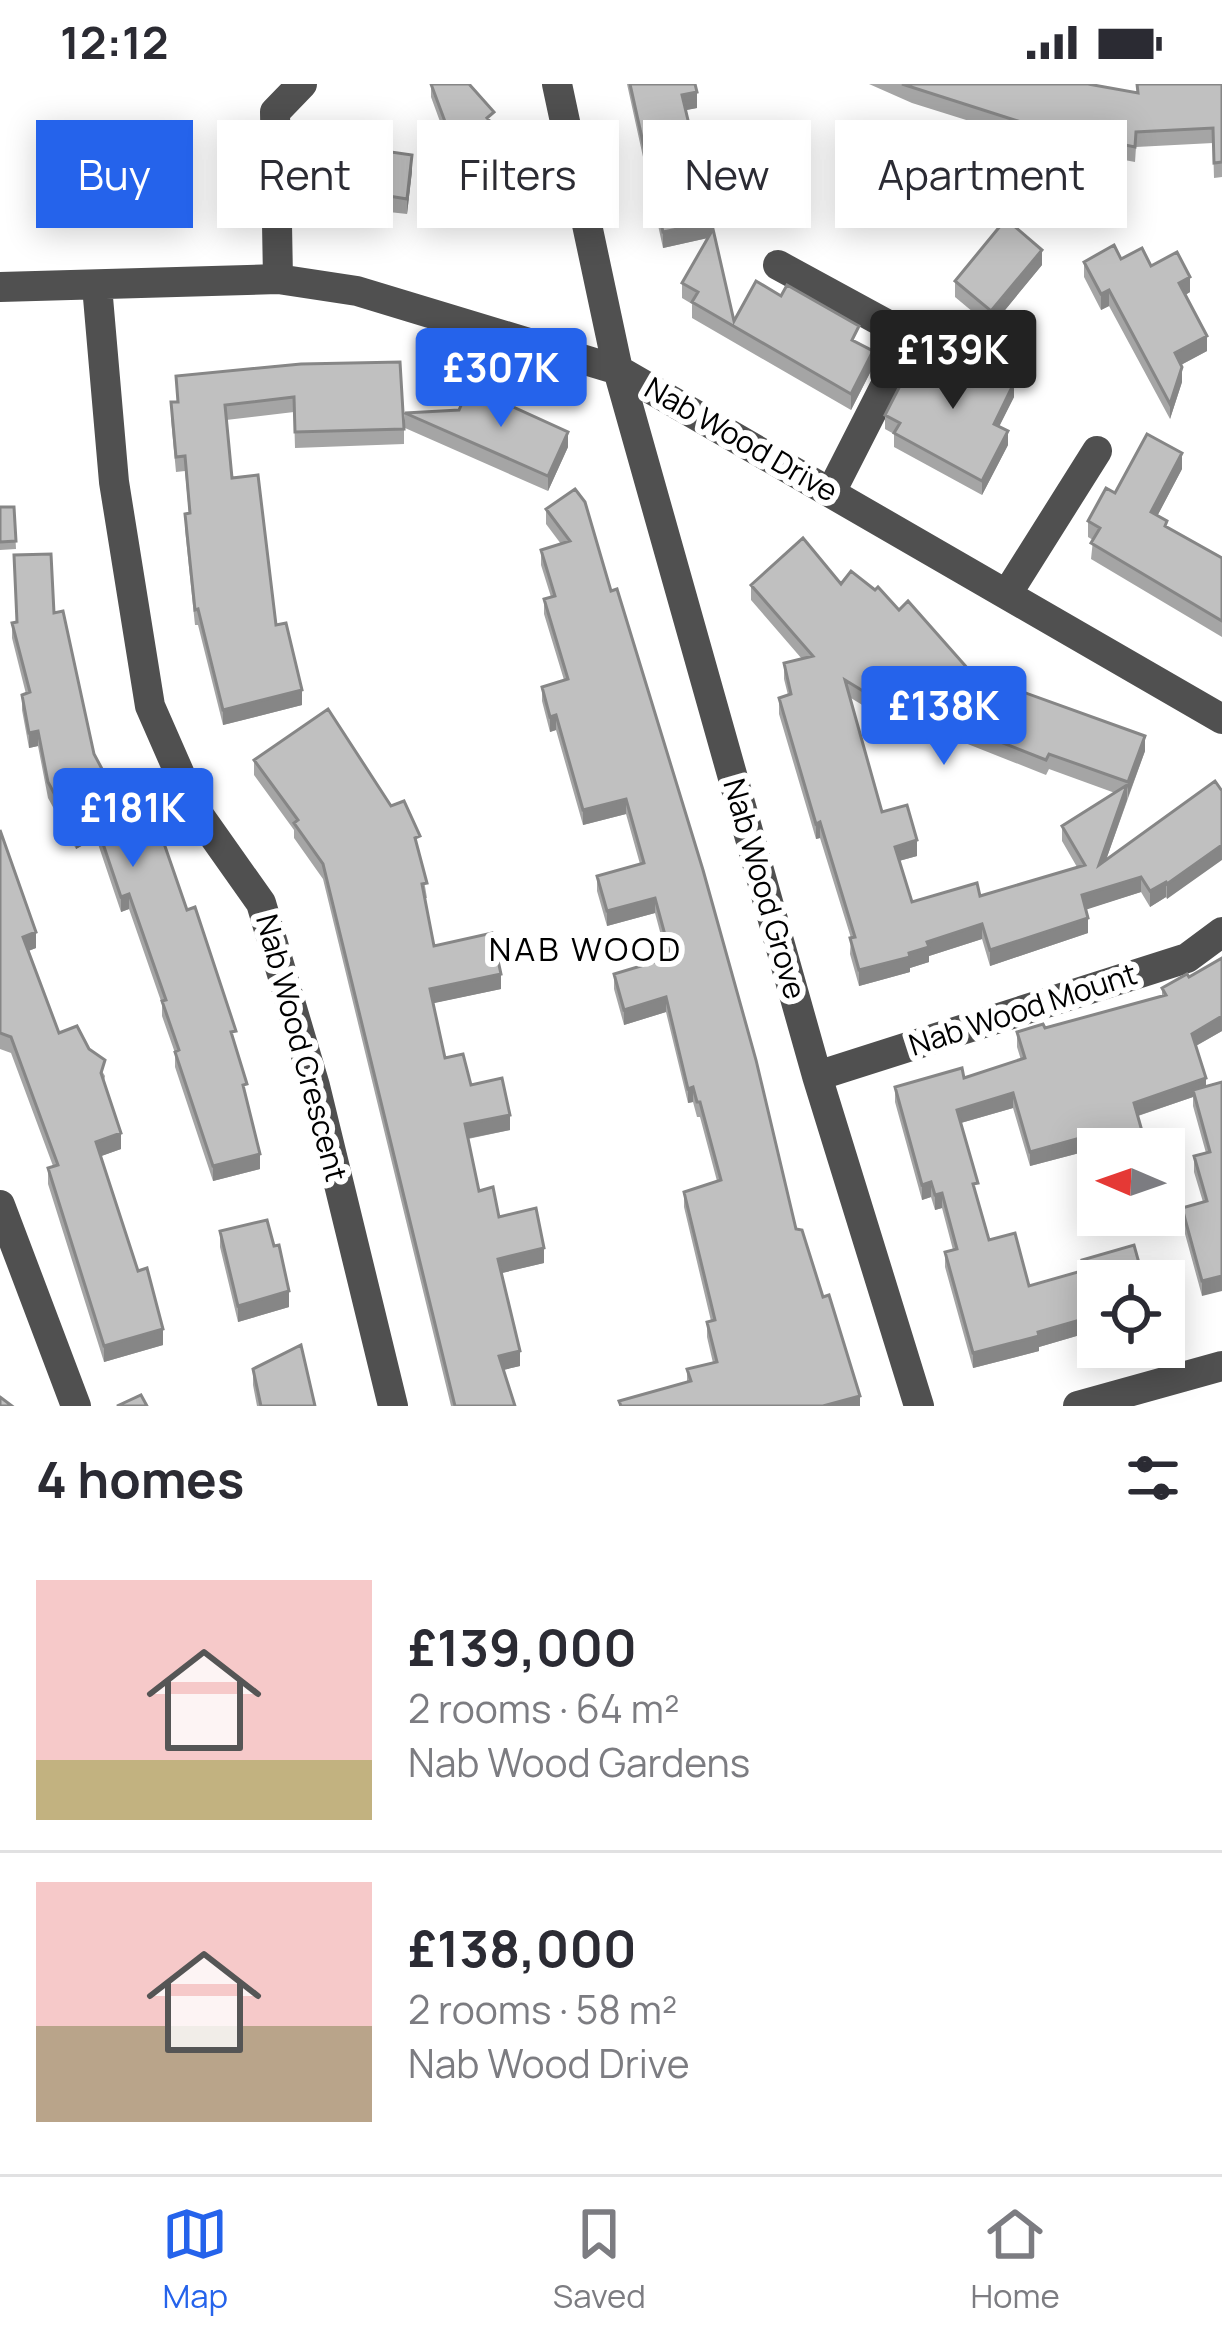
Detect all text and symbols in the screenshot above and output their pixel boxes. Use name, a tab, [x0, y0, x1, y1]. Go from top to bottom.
text: 12:12	[60, 11, 168, 73]
chip: Buy	[36, 120, 193, 228]
chip: Rent	[217, 120, 393, 228]
chip: Filters	[417, 120, 619, 228]
chip: New	[643, 120, 811, 228]
chip: Apartment	[835, 120, 1127, 228]
pin: £139K	[869, 310, 1037, 412]
text: £139K	[897, 322, 1009, 376]
pin: £307K	[417, 328, 585, 430]
text: £307K	[443, 340, 559, 394]
street label: Nab Wood Drive	[638, 367, 846, 511]
pin: £138K	[860, 666, 1028, 768]
text: £138K	[888, 678, 1000, 732]
pin: £181K	[49, 768, 217, 870]
street label: Nab Wood Grove	[714, 774, 816, 1004]
text: £181K	[80, 780, 186, 834]
street label: Nab Wood Crescent	[247, 910, 358, 1186]
district label: NAB WOOD	[489, 926, 683, 971]
street label: Nab Wood Mount	[903, 952, 1142, 1065]
north arrow	[1077, 1128, 1185, 1236]
map controls	[1077, 1128, 1185, 1368]
button: locate	[1077, 1260, 1185, 1368]
text: 4 homes	[36, 1444, 244, 1513]
icon: filters	[1120, 1445, 1186, 1511]
text: £139,000	[408, 1612, 637, 1681]
icon: home	[132, 1628, 276, 1772]
text: 2 rooms · 64 m²	[408, 1681, 679, 1735]
text: Nab Wood Gardens	[408, 1735, 750, 1789]
text: £138,000	[408, 1913, 637, 1982]
icon: home	[132, 1930, 276, 2074]
text: 2 rooms · 58 m²	[408, 1982, 677, 2036]
text: Nab Wood Drive	[408, 2036, 690, 2090]
tab: Map	[162, 2201, 228, 2318]
tab: Saved	[553, 2201, 646, 2318]
tab: Home	[970, 2201, 1060, 2318]

